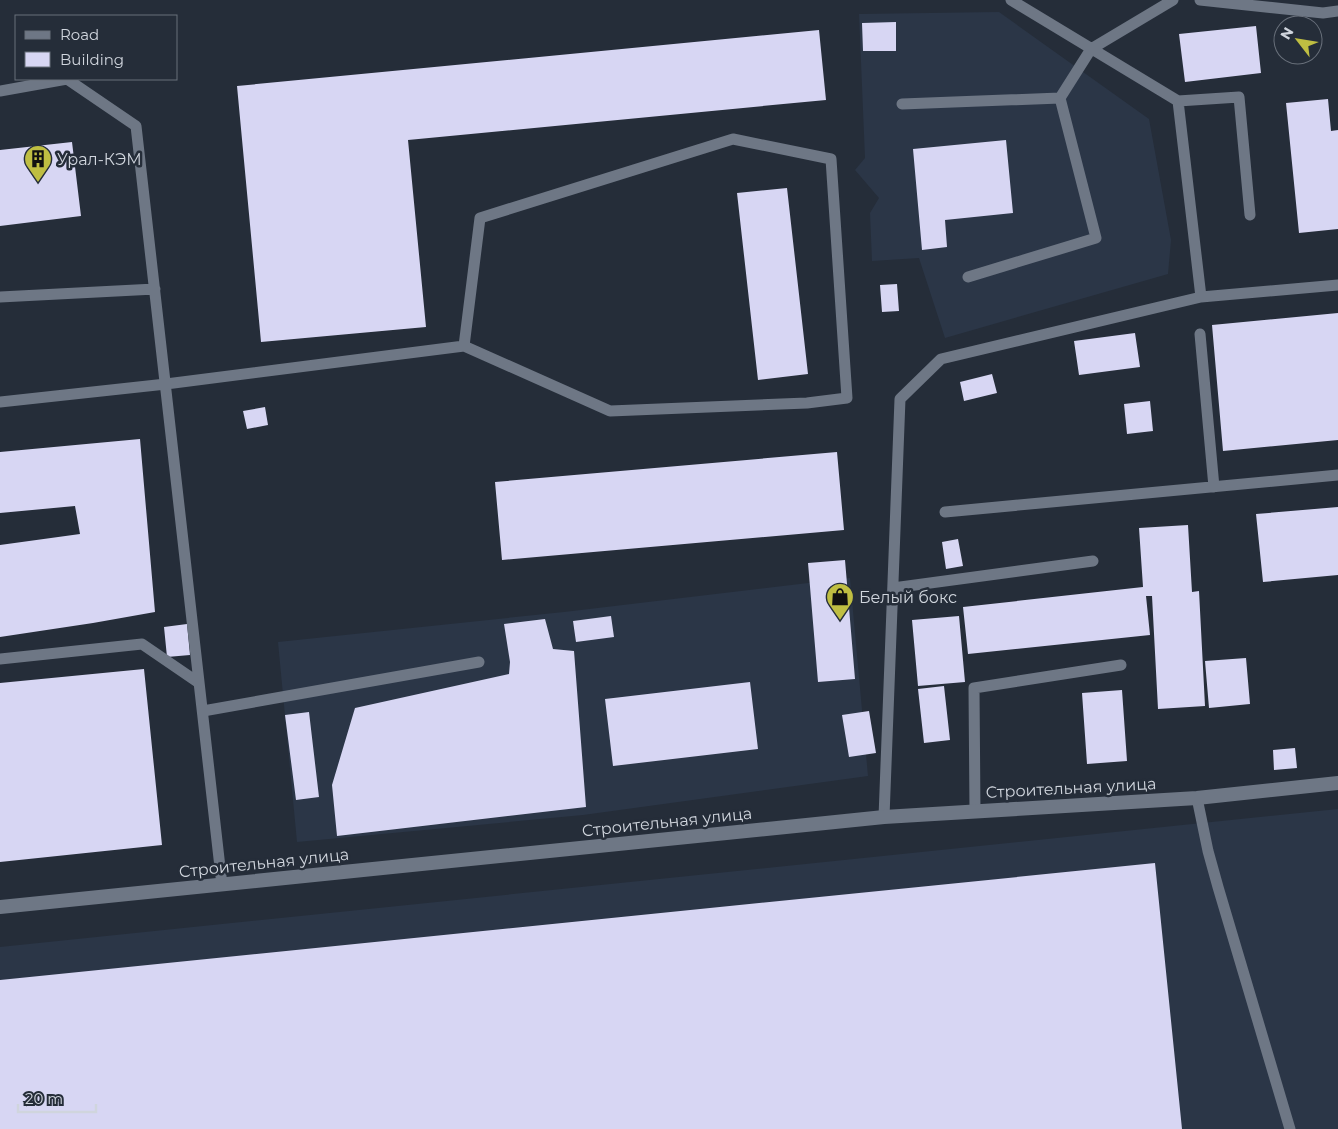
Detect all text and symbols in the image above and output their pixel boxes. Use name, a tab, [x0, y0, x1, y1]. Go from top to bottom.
legend	[15, 15, 178, 80]
north arrow	[1273, 15, 1323, 65]
text: N	[1276, 24, 1297, 43]
text: Road	[60, 25, 99, 44]
text: Building	[60, 50, 124, 69]
building icon: Урал-КЭМ	[23, 144, 53, 183]
place label: Урал-КЭМ	[57, 150, 142, 169]
shop icon: Белый бокс	[825, 582, 855, 621]
place label: Белый бокс	[859, 588, 957, 607]
street label: Строительная улица	[985, 774, 1157, 802]
street label: Строительная улица	[581, 804, 753, 840]
street label: Строительная улица	[178, 845, 350, 881]
scale bar	[18, 1082, 95, 1114]
text: 20 m	[25, 1089, 63, 1108]

